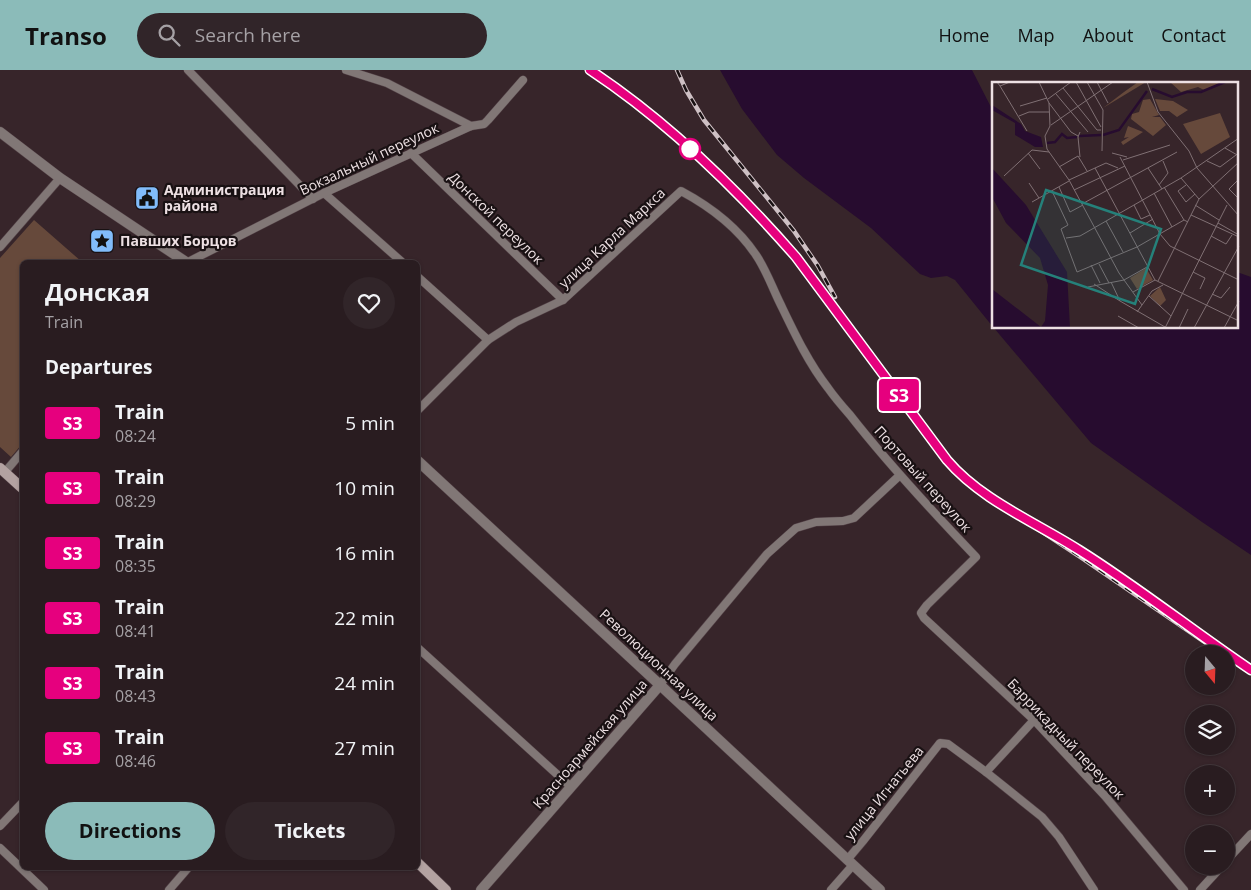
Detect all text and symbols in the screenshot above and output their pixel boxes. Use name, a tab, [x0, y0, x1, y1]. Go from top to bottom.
search box	[137, 13, 487, 58]
text: Transo	[25, 19, 107, 52]
icon: search	[155, 21, 183, 49]
text: Search here	[195, 22, 301, 48]
text: Home	[939, 23, 989, 47]
text: Map	[1017, 23, 1055, 47]
text: About	[1083, 23, 1133, 47]
text: Contact	[1161, 23, 1226, 47]
inset map	[992, 82, 1238, 329]
street label: Вокзальный переулок	[296, 118, 442, 199]
unlabelled marker	[679, 138, 701, 160]
street label: Донской переулок	[445, 167, 549, 269]
place label: Администрация района	[164, 180, 284, 215]
street label: улица Карла Маркса	[554, 183, 669, 292]
public building icon: Администрация района	[134, 185, 160, 211]
place icon: Павших Борцов	[89, 228, 115, 254]
place label: Павших Борцов	[120, 231, 237, 250]
text: Донская	[45, 275, 150, 308]
button: heart	[343, 277, 395, 329]
text: Train	[45, 311, 83, 333]
text: Departures	[45, 354, 152, 380]
line badge: S3	[876, 379, 922, 411]
text: S3	[889, 383, 909, 407]
text: Train	[115, 399, 164, 425]
text: 5 min	[345, 410, 395, 436]
text: S3	[62, 411, 83, 435]
street label: Портовый переулок	[870, 421, 977, 537]
text: 08:24	[115, 425, 156, 447]
text: Train	[115, 464, 164, 490]
text: 10 min	[334, 475, 395, 501]
text: S3	[62, 476, 83, 500]
text: 08:29	[115, 490, 156, 512]
text: Train	[115, 529, 164, 555]
text: 16 min	[334, 540, 395, 566]
text: S3	[62, 541, 83, 565]
text: 08:35	[115, 555, 156, 577]
text: Train	[115, 594, 164, 620]
text: 22 min	[334, 605, 395, 631]
street label: Революционная улица	[596, 605, 723, 725]
text: S3	[62, 606, 83, 630]
text: 08:41	[115, 620, 156, 642]
north arrow	[1185, 645, 1235, 695]
map controls	[1185, 645, 1235, 875]
text: Train	[115, 659, 164, 685]
text: 24 min	[334, 670, 395, 696]
text: S3	[62, 671, 83, 695]
street label: Баррикадный переулок	[1004, 674, 1130, 804]
street label: Красноармейская улица	[528, 675, 651, 812]
text: 08:43	[115, 685, 156, 707]
button: layers	[1185, 705, 1235, 755]
text: Train	[115, 724, 164, 750]
text: 27 min	[334, 735, 395, 761]
text: S3	[62, 736, 83, 760]
street label: улица Игнатьева	[840, 742, 927, 844]
text: 08:46	[115, 750, 156, 772]
button: +	[1185, 765, 1235, 815]
button: Directions	[45, 802, 215, 860]
button: Tickets	[225, 802, 395, 860]
button: −	[1185, 825, 1235, 875]

